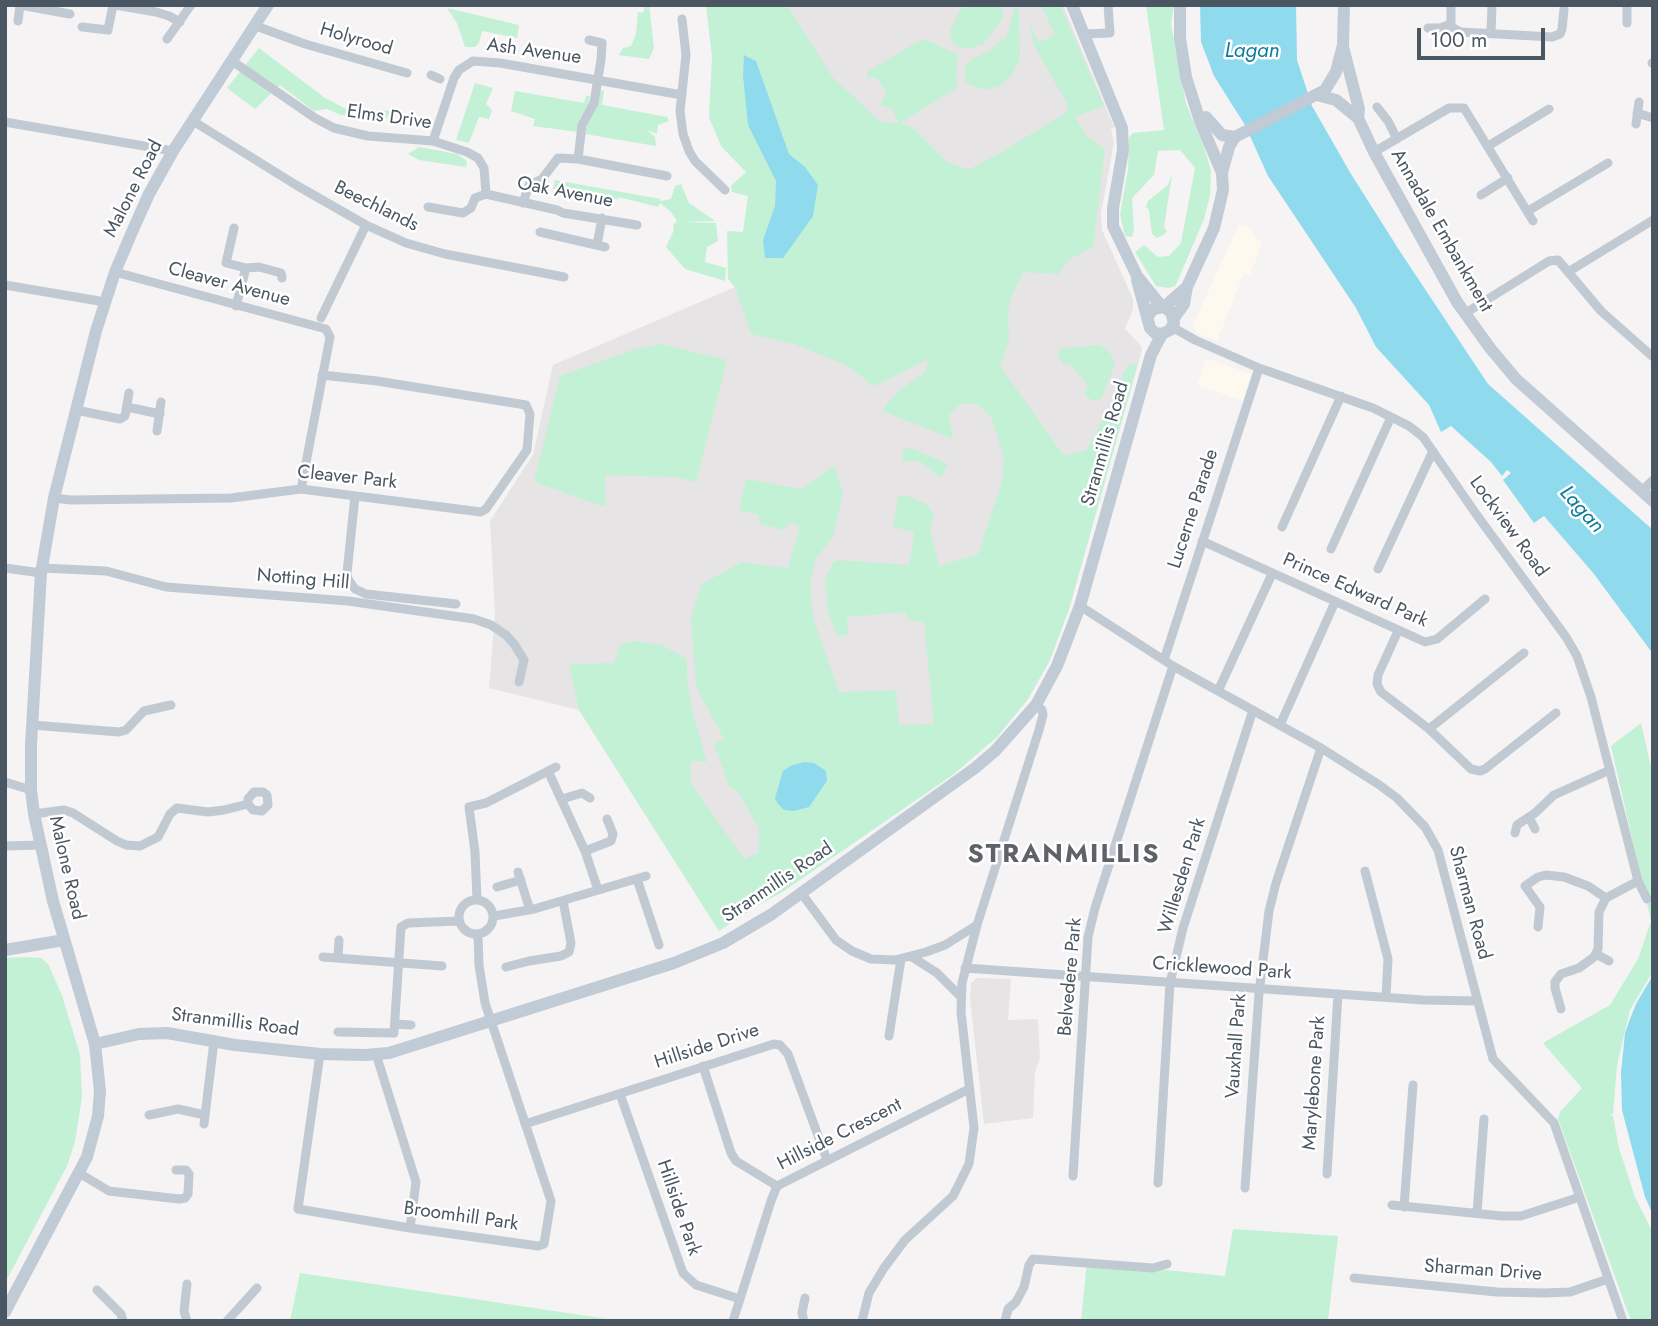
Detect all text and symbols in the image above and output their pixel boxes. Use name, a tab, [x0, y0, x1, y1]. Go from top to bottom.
scale bar	[1420, 14, 1548, 58]
street label: Holyrood	[317, 19, 395, 61]
text: 100 m	[1430, 25, 1487, 55]
street label: Ash Avenue	[485, 34, 583, 70]
water label: Lagan	[1225, 39, 1279, 65]
street label: Elms Drive	[345, 101, 433, 135]
street label: Malone Road	[100, 137, 168, 241]
street label: Annadale Embankment	[1385, 146, 1497, 316]
street label: Oak Avenue	[515, 173, 615, 213]
street label: Beechlands	[330, 177, 422, 237]
street label: Cleaver Avenue	[165, 258, 293, 312]
street label: Stranmillis Road	[1077, 379, 1135, 509]
street label: Lucerne Parade	[1164, 446, 1224, 572]
street label: Cleaver Park	[296, 461, 398, 495]
street label: Lockview Road	[1464, 472, 1552, 582]
water label: Lagan	[1553, 481, 1609, 539]
street label: Prince Edward Park	[1279, 549, 1431, 633]
street label: Notting Hill	[256, 565, 350, 595]
street label: Malone Road	[43, 814, 89, 922]
street label: Willesden Park	[1155, 815, 1211, 937]
street label: Stranmillis Road	[718, 838, 838, 928]
district label: STRANMILLIS	[969, 840, 1159, 872]
street label: Sharman Road	[1443, 844, 1495, 962]
street label: Belvedere Park	[1054, 917, 1088, 1037]
street label: Cricklewood Park	[1152, 953, 1292, 985]
street label: Vauxhall Park	[1222, 993, 1252, 1099]
street label: Stranmillis Road	[170, 1004, 300, 1042]
street label: Marylebone Park	[1299, 1015, 1331, 1151]
street label: Hillside Drive	[652, 1019, 762, 1075]
street label: Hillside Crescent	[774, 1094, 906, 1176]
street label: Hillside Park	[651, 1157, 705, 1259]
street label: Broomhill Park	[402, 1198, 520, 1236]
street label: Sharman Drive	[1423, 1256, 1543, 1286]

